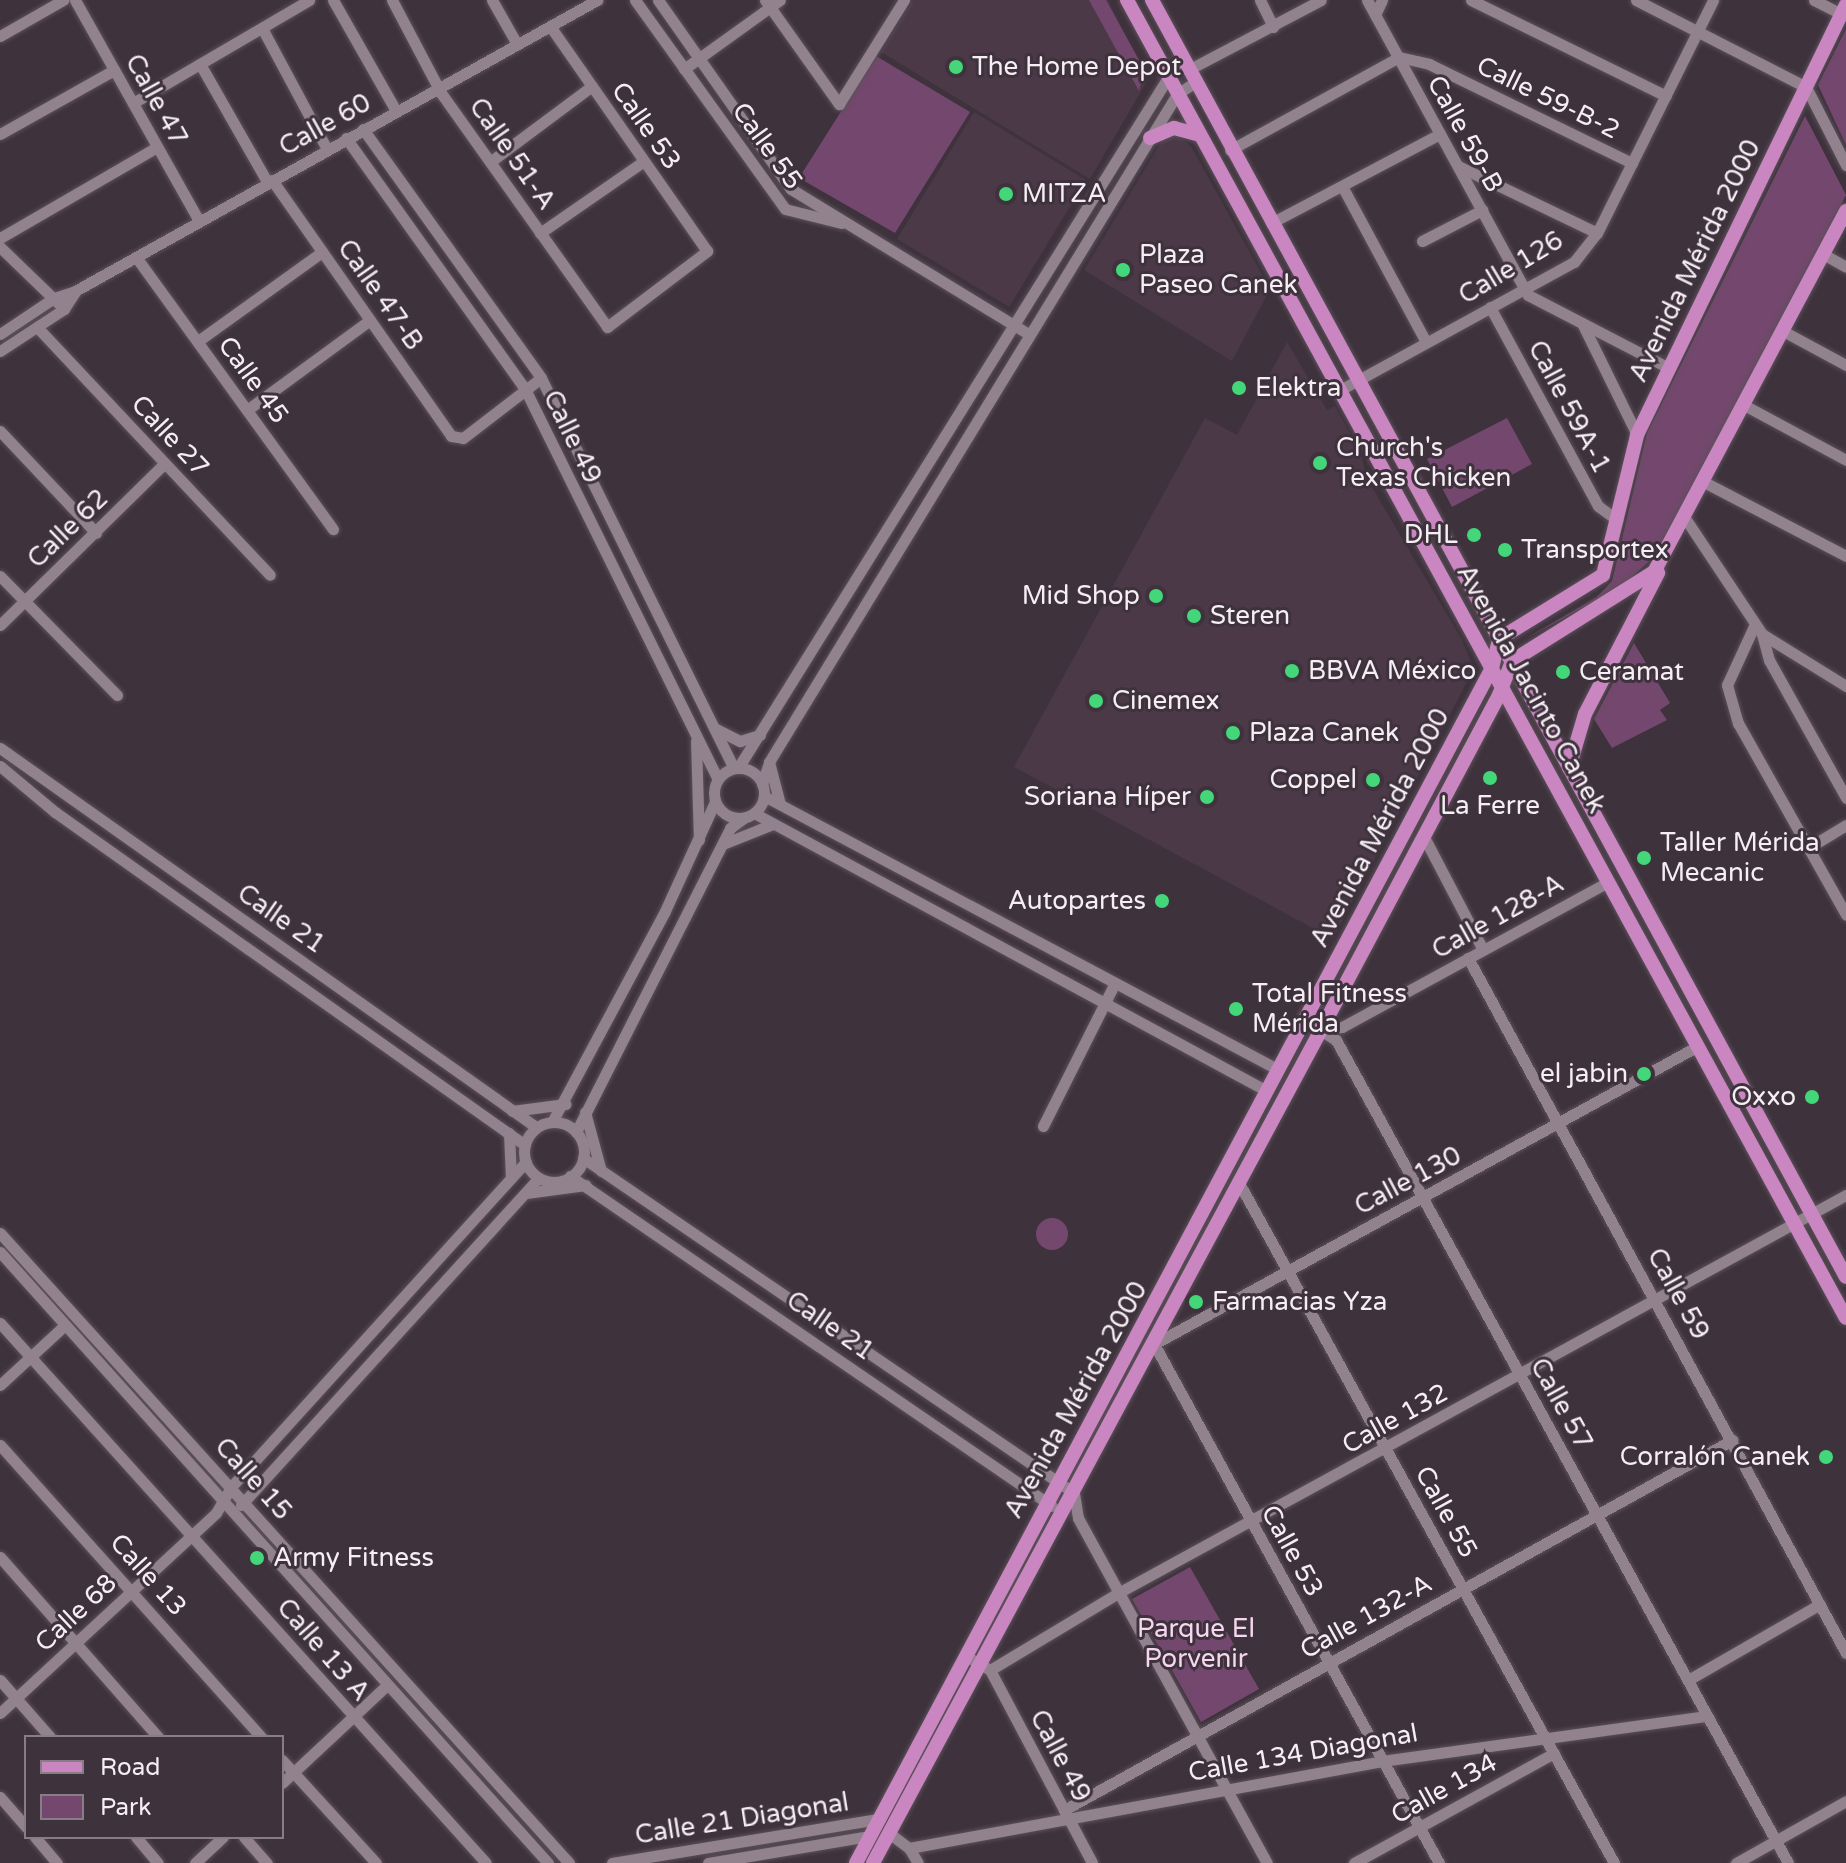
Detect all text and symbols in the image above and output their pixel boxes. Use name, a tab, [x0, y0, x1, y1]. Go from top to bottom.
street label: Calle 47	[118, 49, 194, 151]
street label: Calle 59-B-2	[1471, 50, 1625, 146]
place label: The Home Depot	[972, 51, 1181, 83]
marker: The Home Depot	[947, 58, 965, 76]
street label: Calle 59-B	[1420, 70, 1510, 198]
street label: Calle 53	[605, 76, 687, 176]
street label: Calle 60	[274, 87, 376, 163]
street label: Calle 51-A	[462, 92, 562, 216]
street label: Calle 55	[725, 96, 809, 196]
street label: Avenida Mérida 2000	[1623, 135, 1767, 387]
place label: MITZA	[1022, 178, 1106, 210]
marker: MITZA	[997, 185, 1015, 203]
street label: Calle 126	[1453, 225, 1569, 311]
street label: Calle 47-B	[331, 234, 429, 356]
place label: Plaza Paseo Canek	[1139, 239, 1298, 300]
marker: Plaza Paseo Canek	[1114, 261, 1132, 279]
street label: Calle 45	[211, 330, 295, 430]
street label: Calle 59A-1	[1521, 335, 1617, 479]
place label: Elektra	[1255, 372, 1341, 404]
marker: Elektra	[1230, 379, 1248, 397]
street label: Calle 49	[536, 385, 608, 489]
street label: Calle 27	[125, 389, 215, 483]
place label: Church's Texas Chicken	[1336, 432, 1511, 494]
marker: Church's Texas Chicken	[1311, 454, 1329, 472]
street label: Calle 62	[21, 483, 115, 575]
place label: DHL	[1404, 519, 1458, 551]
marker: DHL	[1465, 526, 1483, 544]
place label: Transportex	[1521, 534, 1669, 566]
marker: Transportex	[1496, 541, 1514, 559]
street label: Avenida Jacinto Canek	[1450, 559, 1612, 819]
place label: Mid Shop	[1022, 580, 1140, 612]
marker: Mid Shop	[1147, 587, 1165, 605]
place label: Steren	[1210, 600, 1290, 632]
marker: Steren	[1185, 607, 1203, 625]
place label: BBVA México	[1308, 655, 1476, 687]
place label: Ceramat	[1579, 656, 1684, 688]
marker: BBVA México	[1283, 662, 1301, 680]
marker: Ceramat	[1554, 663, 1572, 681]
place label: Cinemex	[1112, 685, 1220, 717]
marker: Cinemex	[1087, 692, 1105, 710]
street label: Avenida Mérida 2000	[1304, 703, 1456, 953]
place label: Plaza Canek	[1249, 717, 1399, 749]
marker: Plaza Canek	[1224, 724, 1242, 742]
place label: Coppel	[1270, 764, 1357, 796]
marker: La Ferre	[1481, 769, 1499, 787]
marker: Coppel	[1364, 771, 1382, 789]
place label: Soriana Híper	[1024, 781, 1191, 813]
marker: Soriana Híper	[1198, 788, 1216, 806]
place label: La Ferre	[1440, 790, 1540, 822]
place label: Taller Mérida Mecanic	[1660, 827, 1820, 888]
marker: Taller Mérida Mecanic	[1635, 849, 1653, 867]
street label: Calle 128-A	[1427, 868, 1569, 966]
street label: Calle 21	[231, 878, 331, 960]
place label: Autopartes	[1008, 885, 1146, 917]
marker: Autopartes	[1153, 892, 1171, 910]
place label: Total Fitness Mérida	[1252, 978, 1407, 1040]
marker: Total Fitness Mérida	[1227, 1000, 1245, 1018]
place label: el jabin	[1540, 1058, 1628, 1090]
marker: el jabin	[1635, 1065, 1653, 1083]
place label: Oxxo	[1731, 1081, 1796, 1113]
marker: Oxxo	[1803, 1088, 1821, 1106]
street label: Calle 130	[1349, 1140, 1467, 1222]
street label: Calle 59	[1640, 1243, 1716, 1345]
street label: Avenida Mérida 2000	[998, 1276, 1154, 1524]
street label: Calle 21	[780, 1285, 880, 1367]
place label: Farmacias Yza	[1212, 1286, 1387, 1318]
marker: Farmacias Yza	[1187, 1293, 1205, 1311]
street label: Calle 57	[1523, 1353, 1599, 1455]
street label: Calle 132	[1337, 1377, 1453, 1461]
street label: Calle 15	[208, 1431, 298, 1527]
place label: Corralón Canek	[1620, 1441, 1810, 1473]
marker: Corralón Canek	[1817, 1448, 1835, 1466]
street label: Calle 55	[1408, 1461, 1484, 1563]
street label: Calle 53	[1254, 1500, 1330, 1602]
street label: Calle 13	[103, 1527, 193, 1623]
place label: Army Fitness	[273, 1542, 434, 1574]
marker: Army Fitness	[248, 1549, 266, 1567]
street label: Calle 68	[29, 1568, 123, 1658]
street label: Calle 132-A	[1295, 1568, 1437, 1666]
street label: Calle 13 A	[270, 1592, 376, 1708]
park label: Parque El Porvenir	[1137, 1613, 1255, 1674]
street label: Calle 49	[1023, 1705, 1097, 1807]
street label: Calle 134 Diagonal	[1186, 1717, 1420, 1789]
legend	[24, 1735, 284, 1839]
street label: Calle 134	[1386, 1747, 1502, 1831]
text: Road	[100, 1753, 160, 1782]
street label: Calle 21 Diagonal	[633, 1787, 851, 1851]
text: Park	[100, 1793, 151, 1822]

